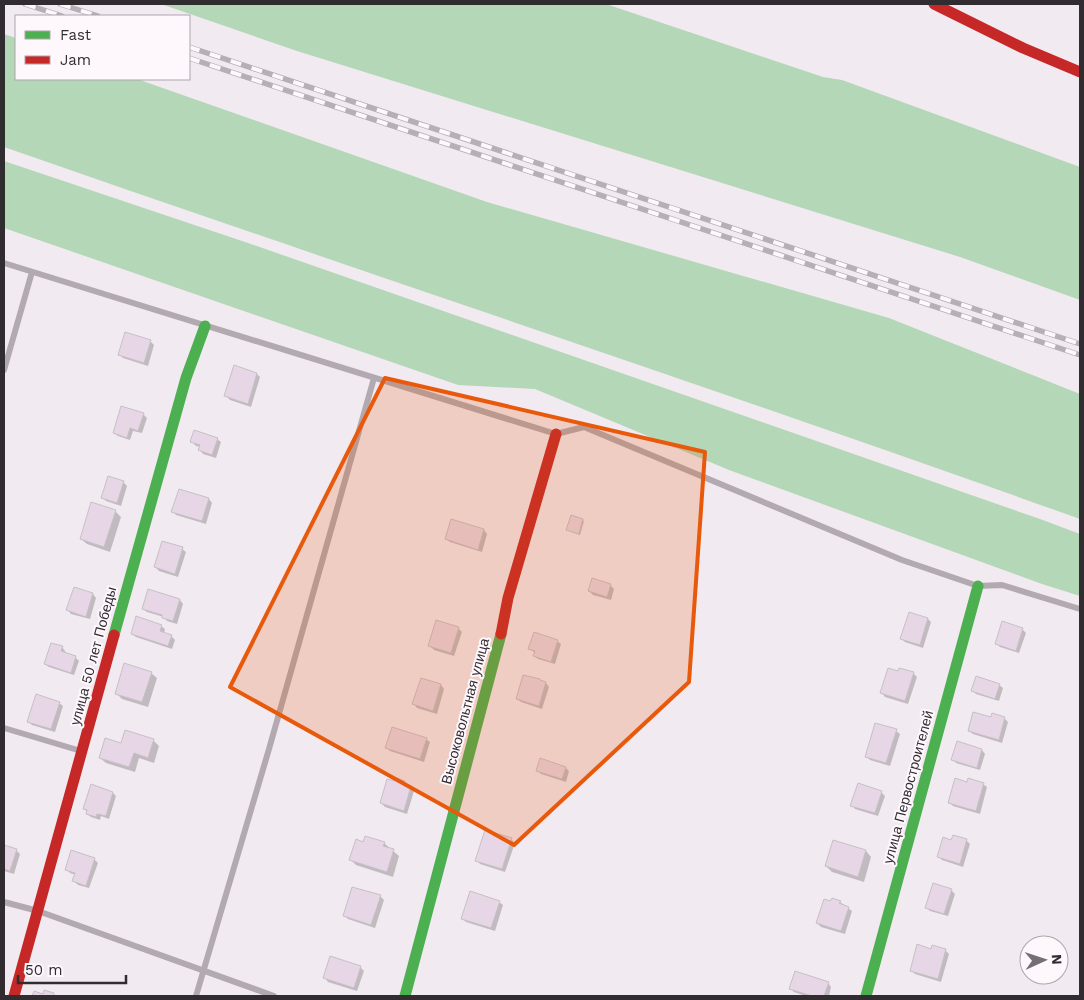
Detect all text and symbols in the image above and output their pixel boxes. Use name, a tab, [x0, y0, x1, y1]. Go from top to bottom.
legend	[15, 15, 190, 80]
text: Fast	[60, 26, 92, 44]
text: Jam	[60, 51, 91, 69]
street label: улица 50 лет Победы	[67, 585, 119, 727]
street label: Высоковольтная улица	[438, 636, 492, 786]
street label: улица Первостроителей	[880, 709, 936, 865]
north arrow	[1019, 935, 1069, 985]
scale bar	[18, 952, 125, 984]
text: N	[1049, 954, 1065, 965]
text: 50 m	[25, 961, 62, 979]

